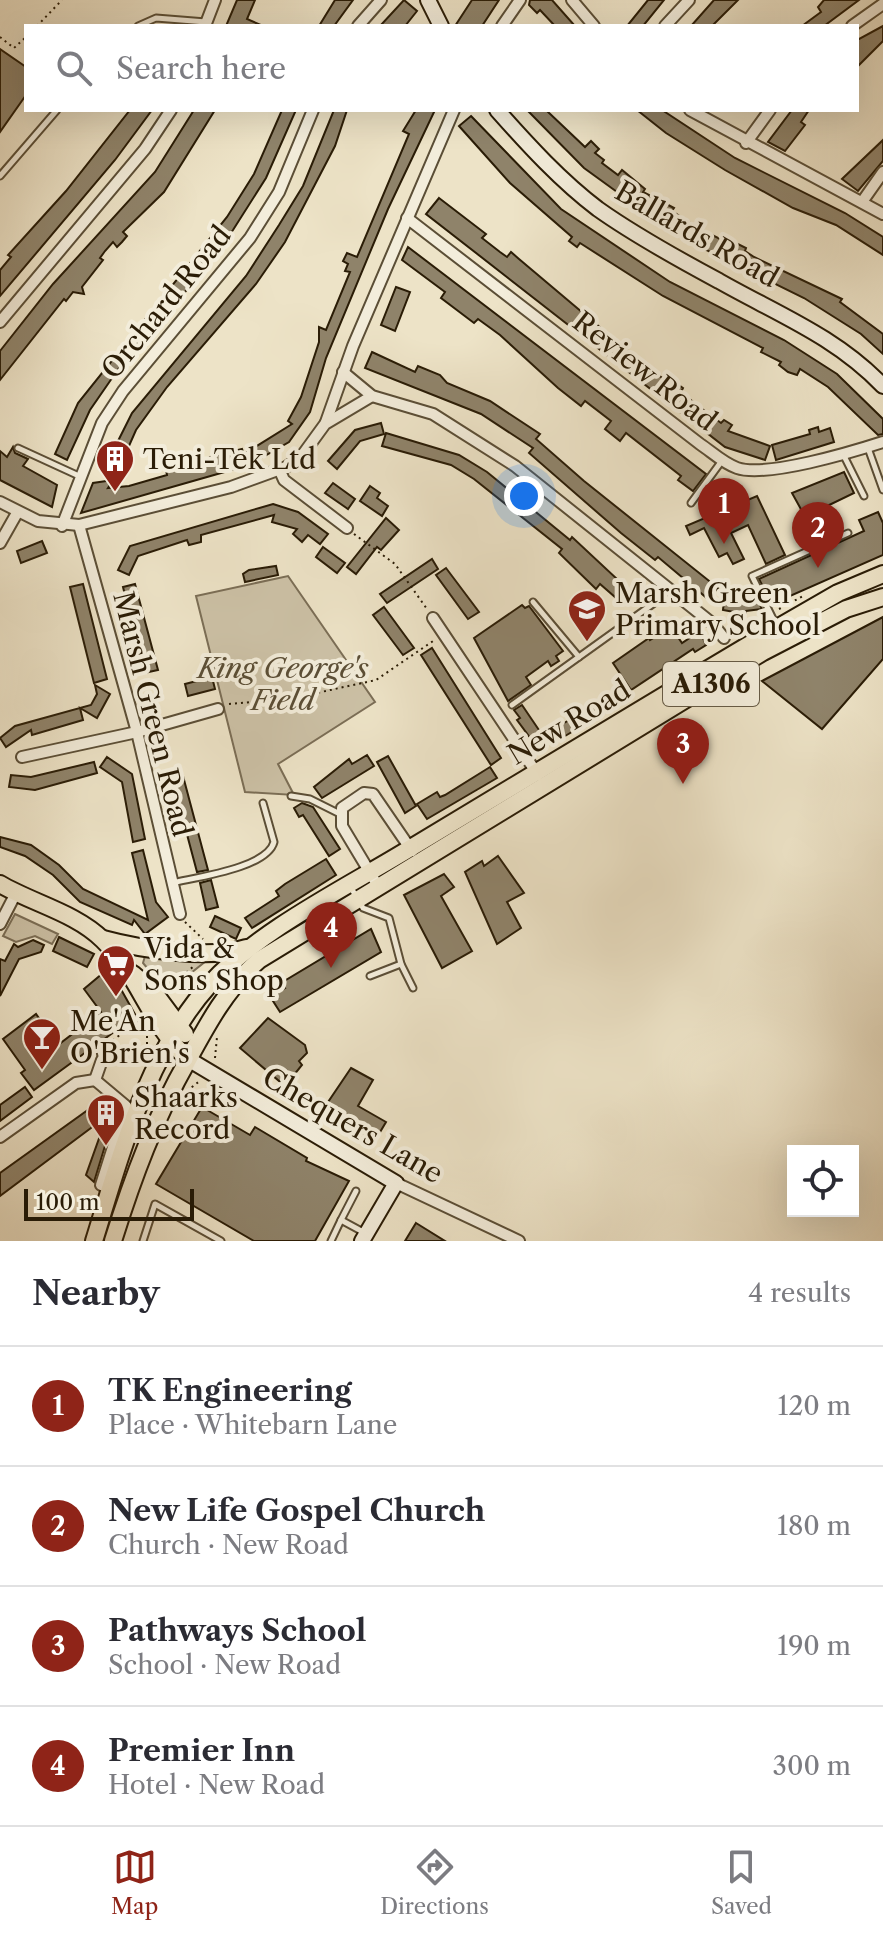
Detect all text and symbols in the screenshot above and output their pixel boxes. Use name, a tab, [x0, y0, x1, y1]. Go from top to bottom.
search box	[24, 24, 859, 112]
icon: search	[52, 46, 96, 90]
text: Search here	[116, 50, 286, 87]
street label: Ballards Road	[609, 174, 785, 294]
street label: Orchard Road	[94, 219, 238, 385]
street label: Review Road	[566, 304, 724, 438]
building icon: Teni-Tek Ltd	[94, 438, 136, 493]
place label: Teni-Tek Ltd	[143, 442, 316, 476]
your location	[504, 476, 544, 516]
pin: 1	[698, 478, 750, 544]
pin: 2	[792, 502, 844, 568]
place label: Marsh Green Primary School	[615, 576, 820, 642]
street label: Marsh Green Road	[106, 588, 200, 840]
school or university icon: Marsh Green Primary School	[566, 588, 608, 643]
park label: King George's Field	[196, 651, 369, 717]
road number: A1306	[663, 662, 759, 706]
street label: New Road	[502, 672, 636, 772]
pin: 3	[657, 718, 709, 784]
pin: 4	[305, 902, 357, 968]
place label: Vida & Sons Shop	[143, 931, 284, 997]
supermarket icon: Vida & Sons Shop	[95, 943, 137, 998]
place label: Me'An O'Brien's	[70, 1004, 190, 1070]
bar icon: Me'An O'Brien's	[21, 1016, 63, 1071]
street label: Chequers Lane	[257, 1060, 449, 1190]
place label: Shaarks Record	[134, 1080, 238, 1146]
building icon: Shaarks Record	[85, 1092, 127, 1147]
map controls	[787, 1145, 859, 1217]
button: locate	[787, 1145, 859, 1217]
scale bar	[24, 1185, 194, 1221]
text: 100 m	[36, 1189, 99, 1216]
text: Nearby	[32, 1272, 160, 1314]
text: 4 results	[748, 1277, 851, 1309]
text: TK Engineering	[108, 1372, 352, 1409]
text: 1	[52, 1390, 64, 1422]
text: 120 m	[777, 1390, 851, 1422]
text: Place · Whitebarn Lane	[108, 1409, 397, 1441]
text: New Life Gospel Church	[108, 1492, 485, 1529]
text: 2	[50, 1510, 66, 1542]
text: 180 m	[777, 1510, 851, 1542]
text: Church · New Road	[108, 1529, 349, 1561]
text: Pathways School	[108, 1612, 366, 1649]
text: 3	[51, 1630, 65, 1662]
text: 190 m	[777, 1630, 851, 1662]
text: School · New Road	[108, 1649, 341, 1681]
text: Premier Inn	[108, 1732, 295, 1769]
text: 4	[50, 1750, 66, 1782]
text: 300 m	[773, 1750, 851, 1782]
text: Hotel · New Road	[108, 1769, 325, 1801]
tab: Map	[111, 1845, 158, 1920]
tab: Directions	[380, 1845, 489, 1920]
tab: Saved	[711, 1845, 772, 1920]

